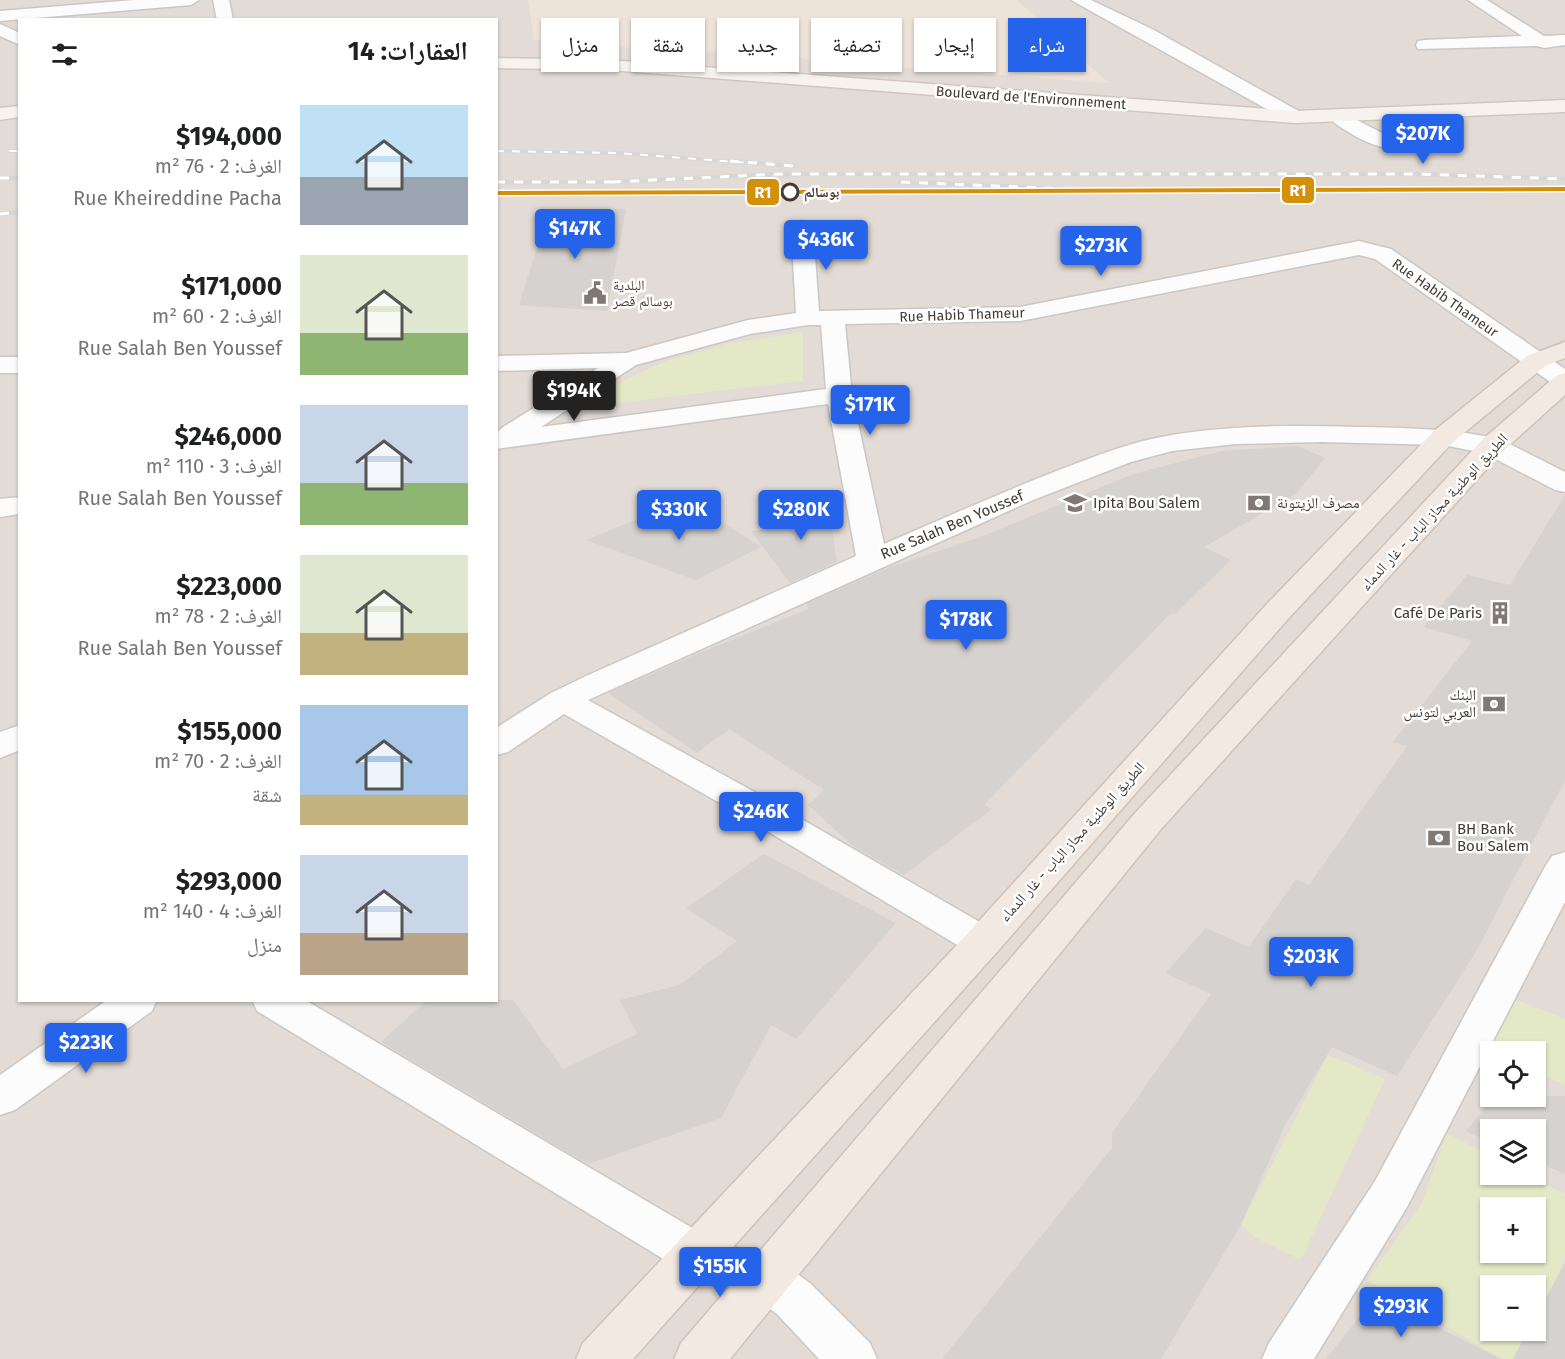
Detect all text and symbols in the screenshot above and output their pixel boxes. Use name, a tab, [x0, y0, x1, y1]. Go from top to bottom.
chip: منزل	[541, 18, 619, 72]
chip: شقة	[631, 18, 705, 72]
chip: جديد	[717, 18, 799, 72]
chip: تصفية	[811, 18, 902, 72]
chip: إيجار	[914, 18, 996, 72]
chip: شراء	[1008, 18, 1086, 72]
text: العقارات: 14	[348, 36, 468, 67]
icon: filters	[48, 38, 81, 71]
street label: Boulevard de l'Environnement	[935, 83, 1128, 113]
pin: $207K	[1381, 114, 1465, 165]
text: $194,000	[176, 121, 282, 152]
text: $207K	[1396, 121, 1450, 145]
icon: home	[348, 129, 420, 201]
text: الغرف: 2 · 76 m²	[155, 154, 282, 178]
line badge: R1	[1281, 176, 1315, 204]
line badge: R1	[746, 178, 780, 206]
text: R1	[1289, 181, 1307, 200]
text: R1	[754, 183, 772, 202]
marker: بوسالم	[781, 183, 799, 201]
place label: بوسالم	[804, 184, 839, 202]
text: Rue Kheireddine Pacha	[73, 186, 282, 210]
pin: $147K	[533, 209, 617, 260]
text: $147K	[549, 216, 601, 240]
pin: $436K	[784, 220, 868, 271]
pin: $273K	[1059, 226, 1143, 277]
text: $436K	[798, 227, 854, 251]
text: $273K	[1074, 233, 1128, 257]
street label: Rue Habib Thameur	[1389, 255, 1502, 341]
text: $171,000	[181, 271, 282, 302]
place label: البلدية بوسالم قصر	[612, 277, 673, 311]
icon: home	[348, 279, 420, 351]
public building icon: البلدية بوسالم قصر	[582, 280, 608, 306]
text: الغرف: 2 · 60 m²	[152, 304, 282, 328]
street label: Rue Habib Thameur	[899, 304, 1026, 326]
text: Rue Salah Ben Youssef	[78, 336, 282, 360]
pin: $194K	[532, 371, 616, 422]
text: $194K	[547, 378, 601, 402]
pin: $171K	[828, 385, 912, 436]
text: $171K	[845, 392, 895, 416]
text: $246,000	[174, 421, 282, 452]
icon: home	[348, 429, 420, 501]
street label: الطريق الوطنية مجاز الباب - غار الدماء	[1356, 430, 1512, 595]
text: الغرف: 3 · 110 m²	[146, 454, 282, 478]
text: Rue Salah Ben Youssef	[78, 486, 282, 510]
street label: Rue Salah Ben Youssef	[878, 486, 1027, 563]
pin: $330K	[637, 490, 721, 541]
pin: $280K	[759, 490, 843, 541]
school or university icon: Ipita Bou Salem	[1062, 490, 1088, 516]
bank icon: مصرف الزيتونة	[1246, 490, 1272, 516]
place label: Ipita Bou Salem	[1093, 494, 1200, 512]
place label: مصرف الزيتونة	[1277, 494, 1360, 512]
text: $330K	[651, 497, 707, 521]
text: $280K	[772, 497, 830, 521]
text: $223,000	[176, 571, 282, 602]
icon: home	[348, 579, 420, 651]
pin: $178K	[924, 600, 1008, 651]
building icon: Café De Paris	[1487, 600, 1513, 626]
text: الغرف: 2 · 78 m²	[154, 604, 282, 628]
place label: Café De Paris	[1394, 604, 1482, 622]
text: $178K	[940, 607, 992, 631]
text: Rue Salah Ben Youssef	[78, 636, 282, 660]
place label: البنك العربي لتونس	[1404, 686, 1476, 724]
bank icon: البنك العربي لتونس	[1481, 691, 1507, 717]
text: $155,000	[177, 716, 282, 747]
icon: home	[348, 729, 420, 801]
text: الغرف: 2 · 70 m²	[154, 749, 282, 773]
street label: الطريق الوطنية مجاز الباب - غار الدماء	[996, 759, 1149, 926]
text: شقة	[252, 783, 282, 807]
pin: $246K	[719, 792, 803, 843]
text: $246K	[733, 799, 789, 823]
place label: BH Bank Bou Salem	[1457, 820, 1529, 855]
bank icon: BH Bank Bou Salem	[1426, 825, 1452, 851]
text: $293,000	[176, 866, 282, 897]
icon: home	[348, 879, 420, 951]
text: الغرف: 4 · 140 m²	[143, 899, 282, 923]
text: منزل	[247, 933, 282, 957]
pin: $203K	[1269, 937, 1353, 988]
text: $203K	[1283, 944, 1339, 968]
pin: $223K	[44, 1023, 128, 1074]
text: $223K	[59, 1030, 113, 1054]
map controls	[1480, 1041, 1546, 1341]
button: locate	[1480, 1041, 1546, 1107]
button: layers	[1480, 1119, 1546, 1185]
button: +	[1480, 1197, 1546, 1263]
pin: $155K	[678, 1247, 762, 1298]
text: $155K	[693, 1254, 747, 1278]
button: −	[1480, 1275, 1546, 1341]
pin: $293K	[1359, 1287, 1443, 1338]
text: $293K	[1374, 1294, 1428, 1318]

